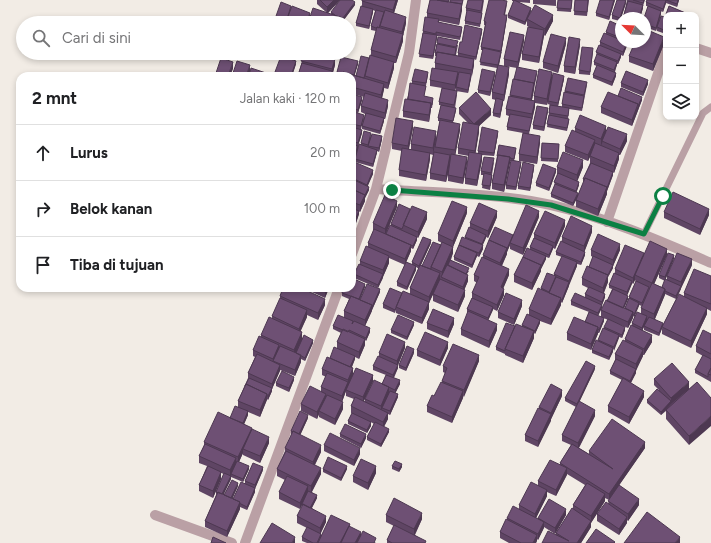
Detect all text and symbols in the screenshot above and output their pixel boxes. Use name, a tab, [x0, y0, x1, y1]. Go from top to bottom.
north arrow	[615, 12, 651, 48]
map controls	[663, 12, 699, 120]
button: +	[663, 12, 699, 48]
search box	[16, 16, 356, 60]
icon: search	[30, 27, 52, 49]
text: Cari di sini	[62, 29, 131, 47]
button: −	[663, 48, 699, 84]
button: layers	[663, 84, 699, 120]
text: 2 mnt	[32, 88, 77, 108]
text: Jalan kaki · 120 m	[240, 91, 340, 106]
icon: ahead	[32, 142, 54, 164]
text: Lurus	[70, 144, 108, 162]
text: 20 m	[310, 145, 340, 160]
route end	[383, 181, 401, 199]
route start	[654, 187, 672, 205]
icon: right	[32, 198, 54, 220]
text: Belok kanan	[70, 200, 152, 218]
text: 100 m	[304, 201, 340, 216]
icon: arrive	[32, 254, 54, 276]
text: Tiba di tujuan	[70, 256, 164, 274]

